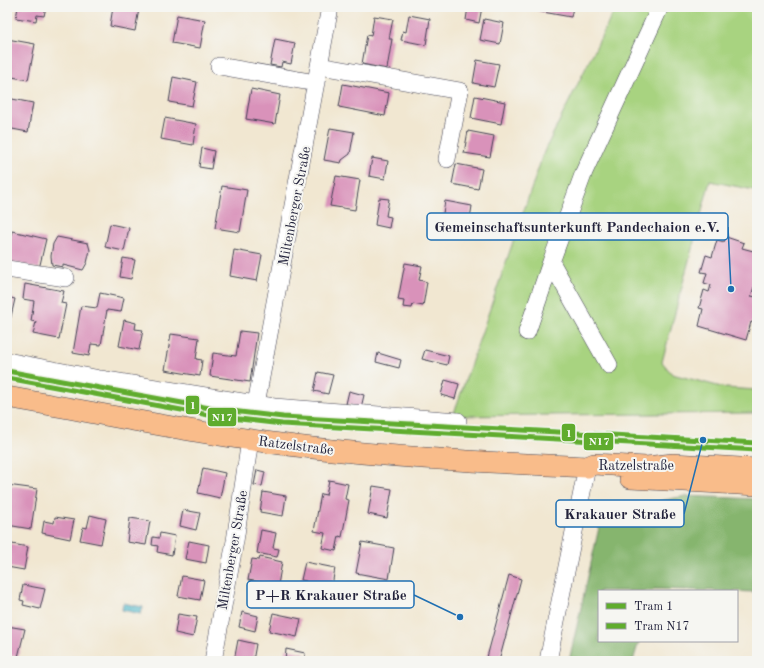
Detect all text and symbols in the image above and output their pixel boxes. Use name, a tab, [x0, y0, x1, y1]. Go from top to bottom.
street label: Miltenberger Straße	[277, 145, 313, 267]
callout: Gemeinschaftsunterkunft Pandechaion e.V.	[427, 213, 728, 240]
text: Gemeinschaftsunterkunft Pandechaion e.V.	[434, 221, 720, 236]
line badge: 1	[185, 395, 200, 415]
text: 1	[190, 401, 196, 412]
line badge: N17	[207, 407, 237, 427]
text: N17	[211, 413, 233, 424]
line badge: 1	[561, 423, 576, 442]
text: 1	[566, 429, 572, 440]
line badge: N17	[583, 432, 614, 451]
street label: Ratzelstraße	[257, 434, 334, 458]
text: N17	[588, 437, 610, 448]
street label: Ratzelstraße	[598, 459, 674, 473]
street label: Miltenberger Straße	[216, 489, 250, 611]
callout: Krakauer Straße	[556, 500, 684, 527]
text: Krakauer Straße	[564, 508, 676, 523]
callout: P+R Krakauer Straße	[247, 581, 414, 608]
text: P+R Krakauer Straße	[255, 589, 407, 604]
legend	[598, 590, 738, 642]
text: Tram 1	[634, 601, 673, 613]
text: Tram N17	[634, 621, 689, 633]

